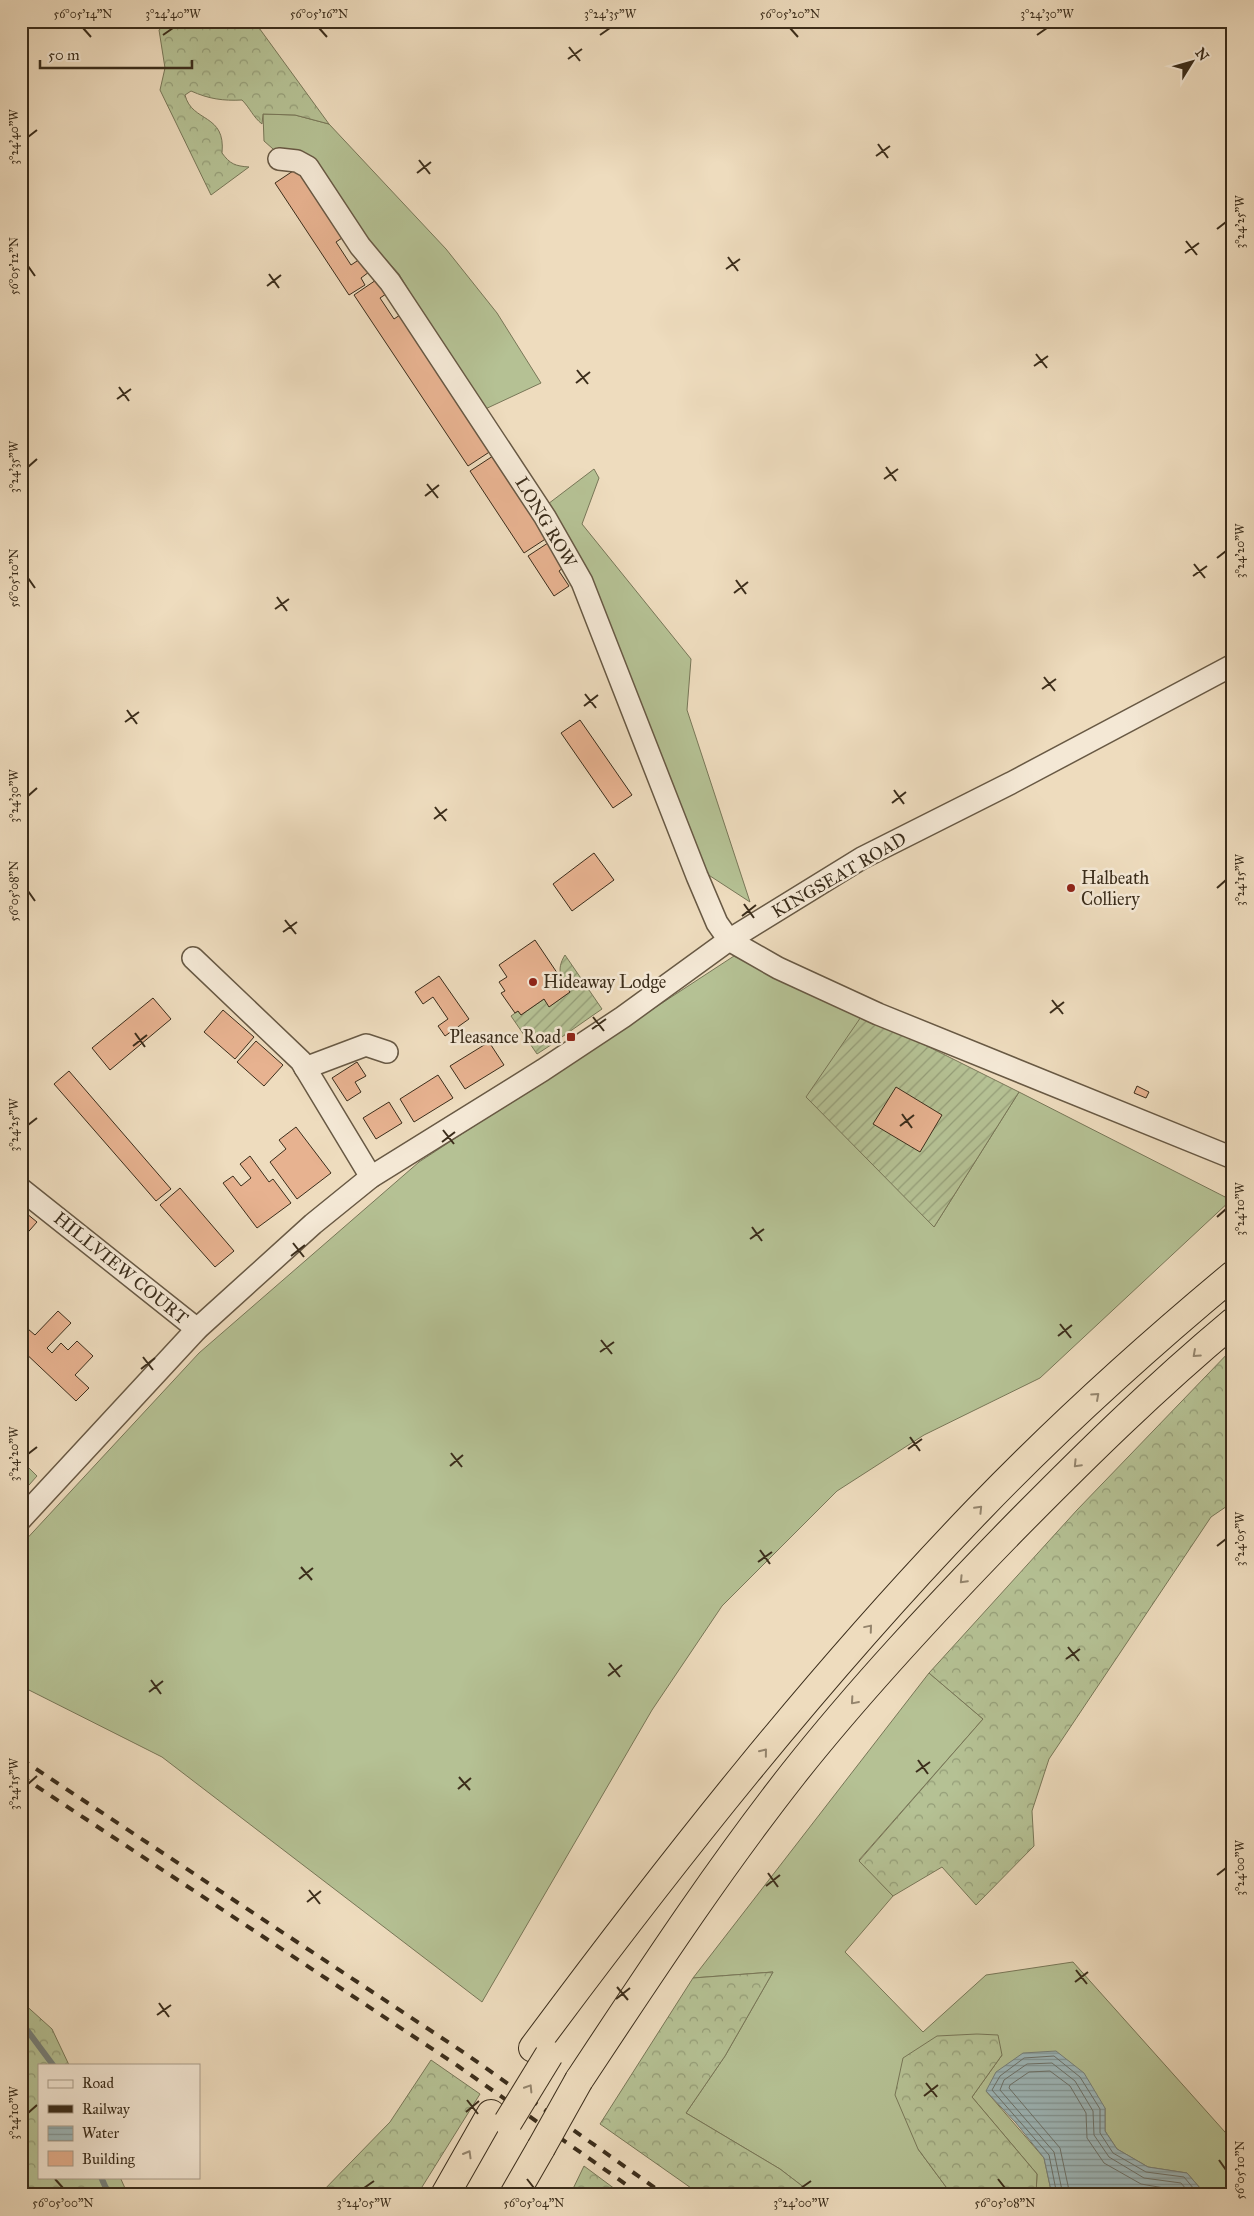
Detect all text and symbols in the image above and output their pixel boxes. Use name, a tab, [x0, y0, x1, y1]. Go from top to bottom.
text: 56°05'14"N	[54, 7, 112, 21]
text: 3°24'40"W	[145, 7, 201, 21]
text: 56°05'16"N	[290, 7, 348, 21]
text: 3°24'35"W	[584, 7, 637, 21]
text: 56°05'20"N	[760, 7, 820, 21]
text: 3°24'30"W	[1020, 7, 1074, 21]
scale bar	[40, 38, 192, 70]
north arrow	[1166, 38, 1216, 88]
text: N	[1192, 45, 1212, 64]
text: 50 m	[48, 46, 80, 64]
text: 3°24'40"W	[7, 109, 21, 165]
text: 3°24'25"W	[1233, 195, 1247, 249]
text: 56°05'12"N	[7, 237, 21, 295]
text: 3°24'35"W	[7, 440, 21, 493]
street label: LONG ROW	[510, 473, 582, 572]
text: 3°24'20"W	[1233, 523, 1247, 578]
text: 56°05'10"N	[7, 548, 21, 608]
text: 3°24'30"W	[7, 769, 21, 823]
street label: KINGSEAT ROAD	[768, 827, 910, 923]
text: 3°24'15"W	[1233, 853, 1247, 906]
text: 56°05'08"N	[7, 861, 21, 921]
place label: Halbeath Colliery	[1081, 867, 1149, 910]
marker: Halbeath Colliery	[1065, 882, 1077, 894]
place label: Hideaway Lodge	[543, 971, 666, 994]
marker: Hideaway Lodge	[527, 976, 539, 988]
place label: Pleasance Road	[450, 1026, 561, 1048]
marker: Pleasance Road	[565, 1031, 577, 1043]
text: 3°24'25"W	[7, 1098, 21, 1152]
text: 3°24'10"W	[1233, 1182, 1247, 1236]
street label: HILLVIEW COURT	[49, 1207, 193, 1329]
one-way arrow	[1192, 1348, 1201, 1357]
one-way arrow	[1090, 1393, 1099, 1402]
text: 3°24'20"W	[7, 1426, 21, 1481]
one-way arrow	[1073, 1458, 1082, 1467]
one-way arrow	[973, 1505, 982, 1514]
text: 3°24'05"W	[1233, 1511, 1247, 1566]
one-way arrow	[960, 1574, 969, 1583]
one-way arrow	[863, 1625, 871, 1634]
one-way arrow	[851, 1696, 860, 1705]
one-way arrow	[759, 1749, 768, 1758]
text: 3°24'15"W	[7, 1757, 21, 1810]
text: 3°24'00"W	[1233, 1840, 1247, 1896]
legend	[38, 2064, 200, 2178]
text: Road	[82, 2074, 114, 2092]
one-way arrow	[522, 2085, 532, 2094]
text: 3°24'10"W	[7, 2086, 21, 2140]
text: Railway	[82, 2100, 131, 2118]
text: Water	[82, 2124, 119, 2142]
text: 56°05'10"N	[1233, 2140, 1247, 2200]
text: Building	[82, 2150, 136, 2168]
one-way arrow	[462, 2151, 472, 2160]
text: 56°05'00"N	[32, 2196, 94, 2210]
text: 3°24'05"W	[337, 2196, 392, 2210]
text: 56°05'04"N	[503, 2196, 565, 2210]
text: 3°24'00"W	[773, 2196, 829, 2210]
text: 56°05'08"N	[975, 2196, 1035, 2210]

